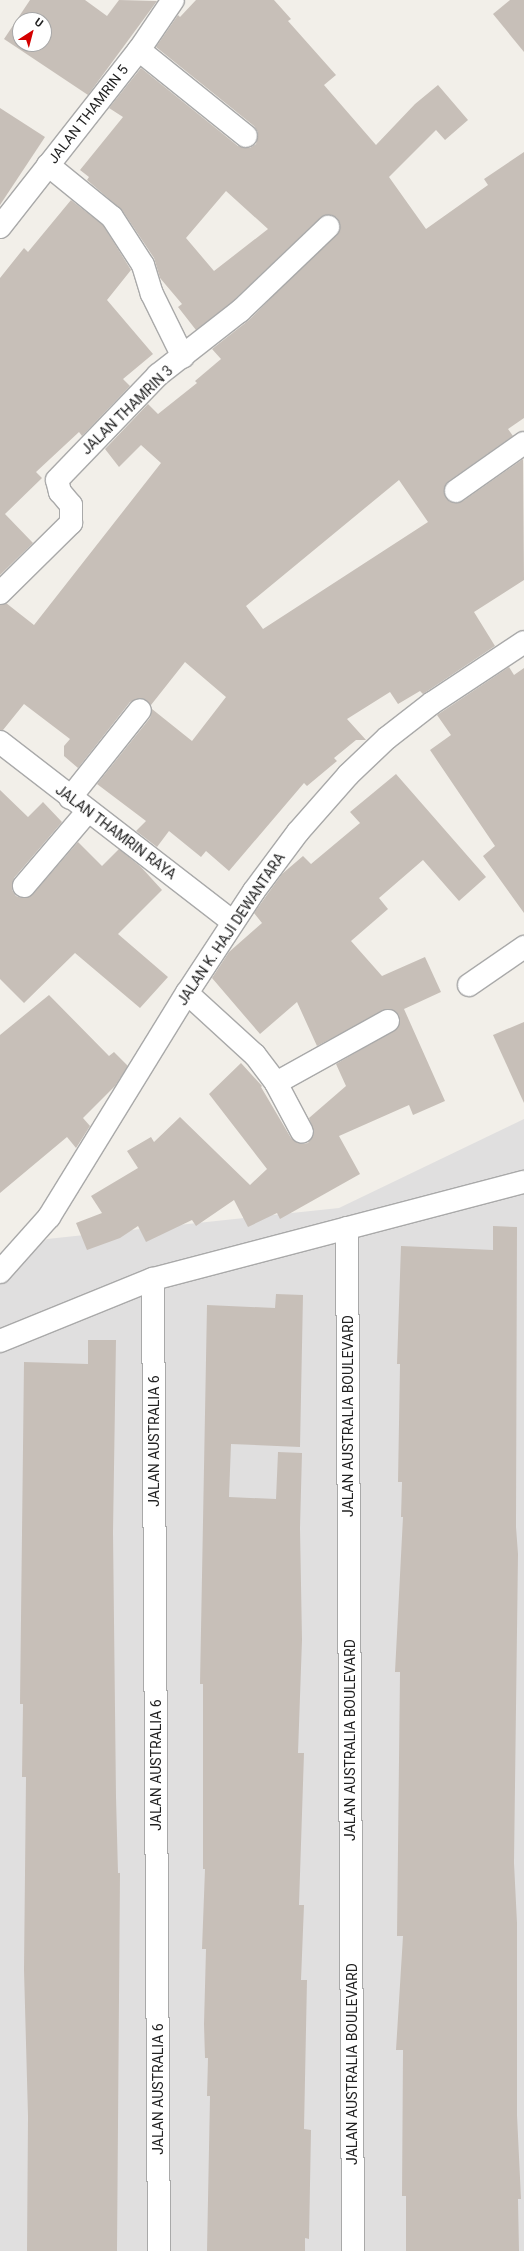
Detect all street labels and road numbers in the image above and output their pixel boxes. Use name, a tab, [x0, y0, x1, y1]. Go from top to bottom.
street label: JALAN THAMRIN 5	[44, 61, 132, 167]
street label: JALAN THAMRIN 3	[78, 362, 176, 458]
street label: JALAN THAMRIN RAYA	[52, 781, 180, 883]
street label: JALAN K. HAJI DEWANTARA	[174, 850, 288, 1008]
street label: JALAN AUSTRALIA BOULEVARD	[340, 1315, 356, 1517]
street label: JALAN AUSTRALIA 6	[146, 1375, 162, 1507]
street label: JALAN AUSTRALIA BOULEVARD	[342, 1639, 358, 1841]
street label: JALAN AUSTRALIA 6	[148, 1699, 164, 1831]
street label: JALAN AUSTRALIA BOULEVARD	[344, 1963, 360, 2165]
street label: JALAN AUSTRALIA 6	[150, 2023, 166, 2155]

